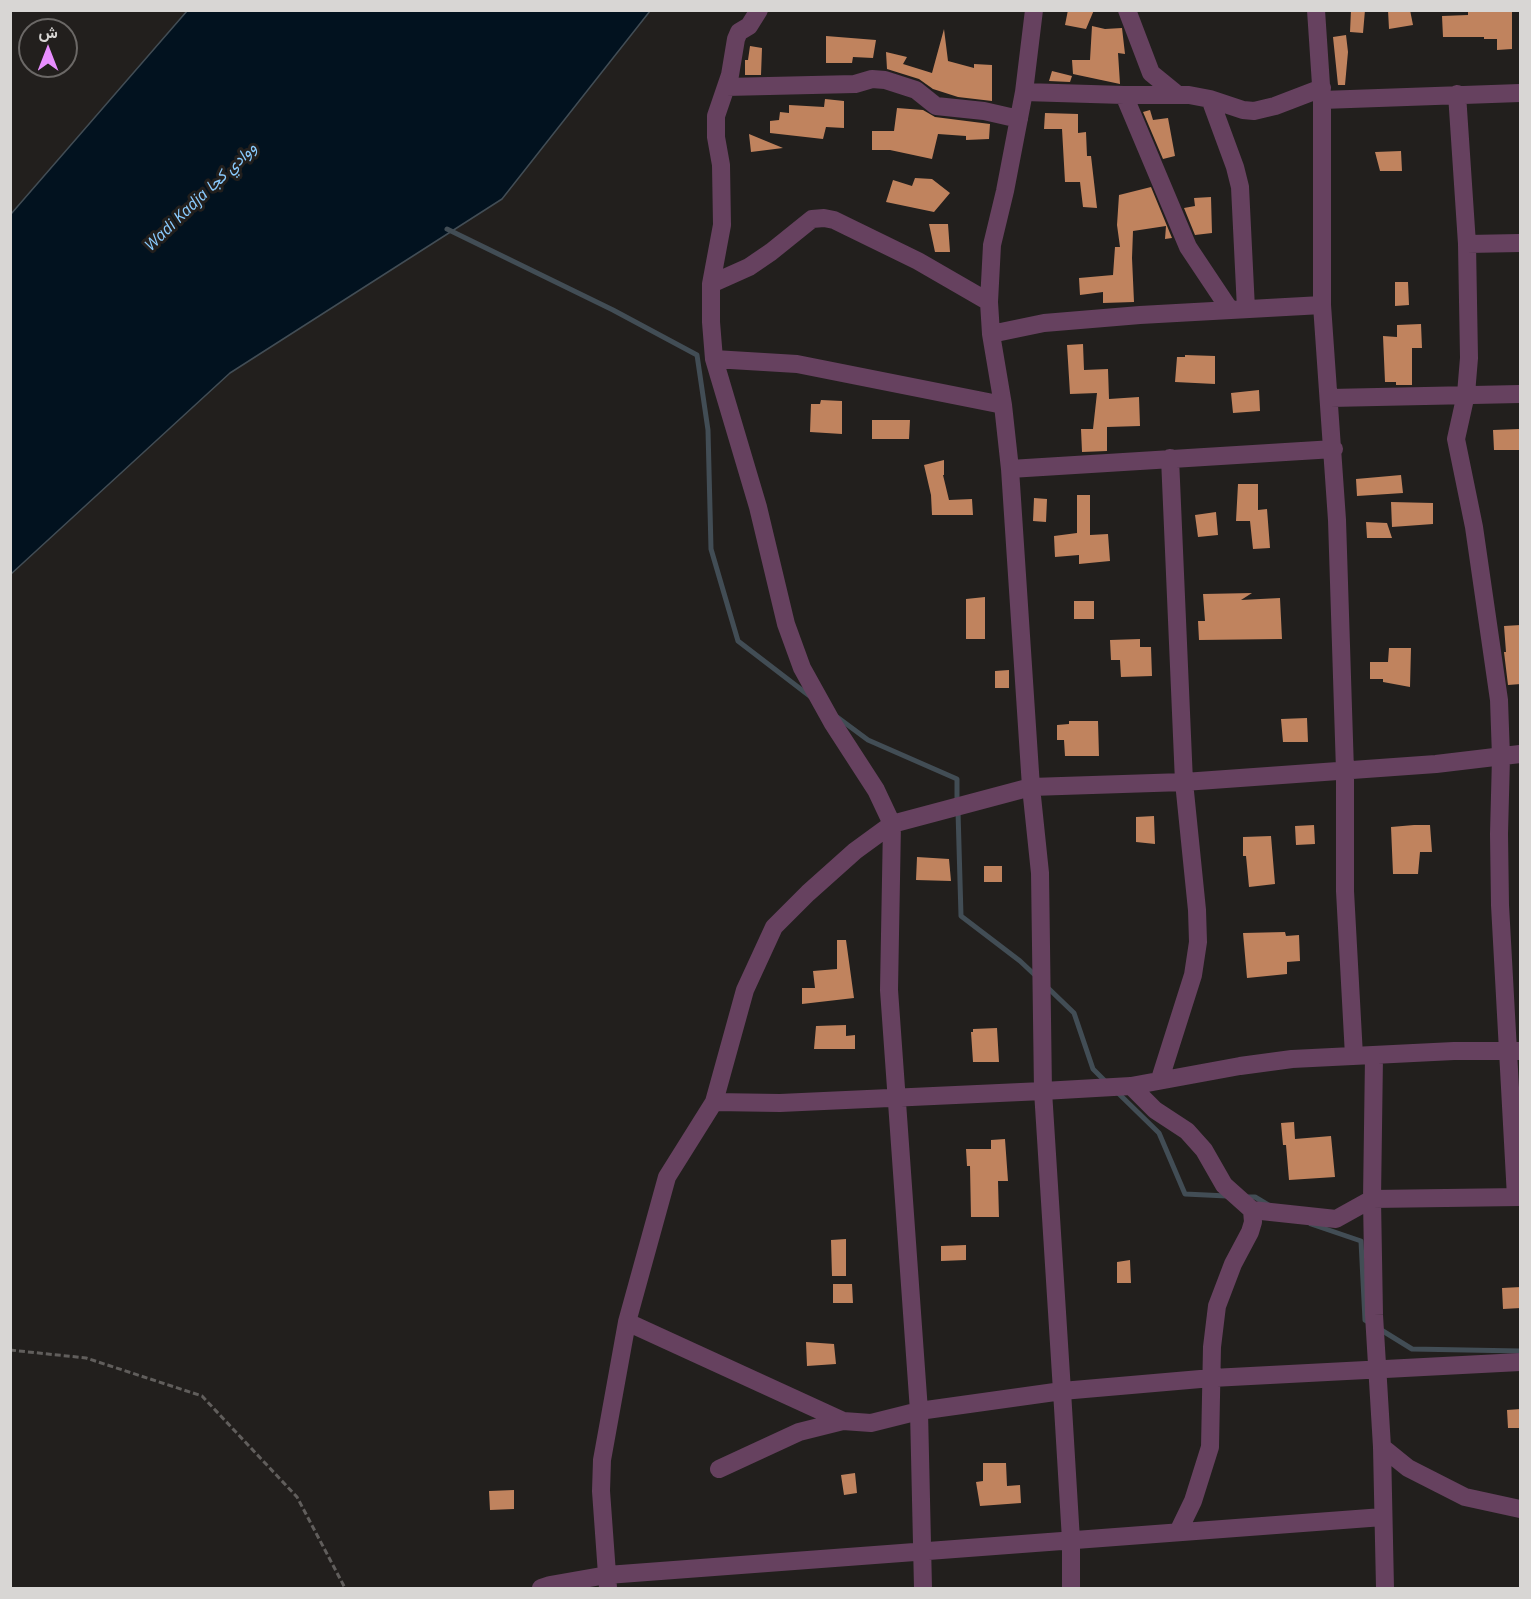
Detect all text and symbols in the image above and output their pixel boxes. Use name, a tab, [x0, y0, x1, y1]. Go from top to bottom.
north arrow	[18, 18, 78, 78]
text: ش	[38, 21, 58, 43]
water label: Wadi Kadja ووادي كجا	[141, 139, 261, 255]

